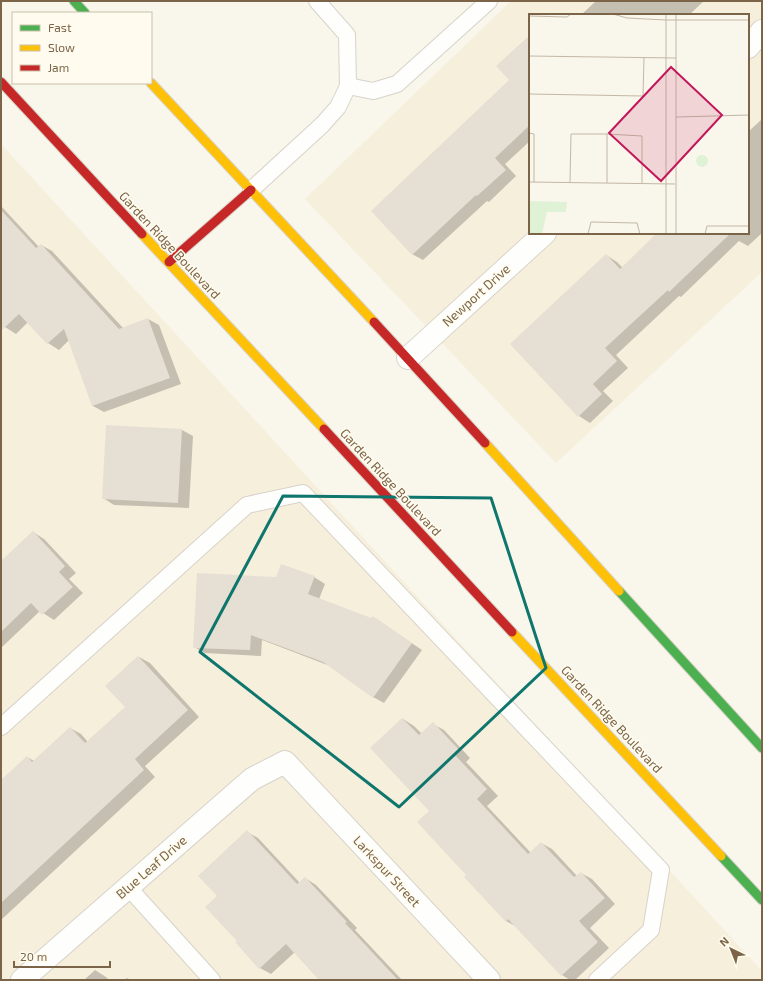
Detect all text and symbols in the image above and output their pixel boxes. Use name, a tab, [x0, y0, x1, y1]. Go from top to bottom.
legend	[12, 12, 152, 84]
inset map	[529, 14, 749, 234]
text: Fast	[48, 20, 72, 34]
text: Slow	[48, 40, 75, 54]
text: Jam	[48, 60, 69, 74]
street label: Garden Ridge Boulevard	[116, 188, 224, 302]
street label: Newport Drive	[439, 260, 513, 330]
street label: Garden Ridge Boulevard	[337, 425, 445, 539]
street label: Garden Ridge Boulevard	[558, 662, 666, 776]
street label: Blue Leaf Drive	[112, 832, 190, 902]
street label: Larkspur Street	[350, 832, 424, 910]
north arrow	[711, 929, 751, 969]
text: N	[716, 934, 731, 949]
scale bar	[14, 943, 110, 969]
text: 20 m	[20, 949, 47, 963]

